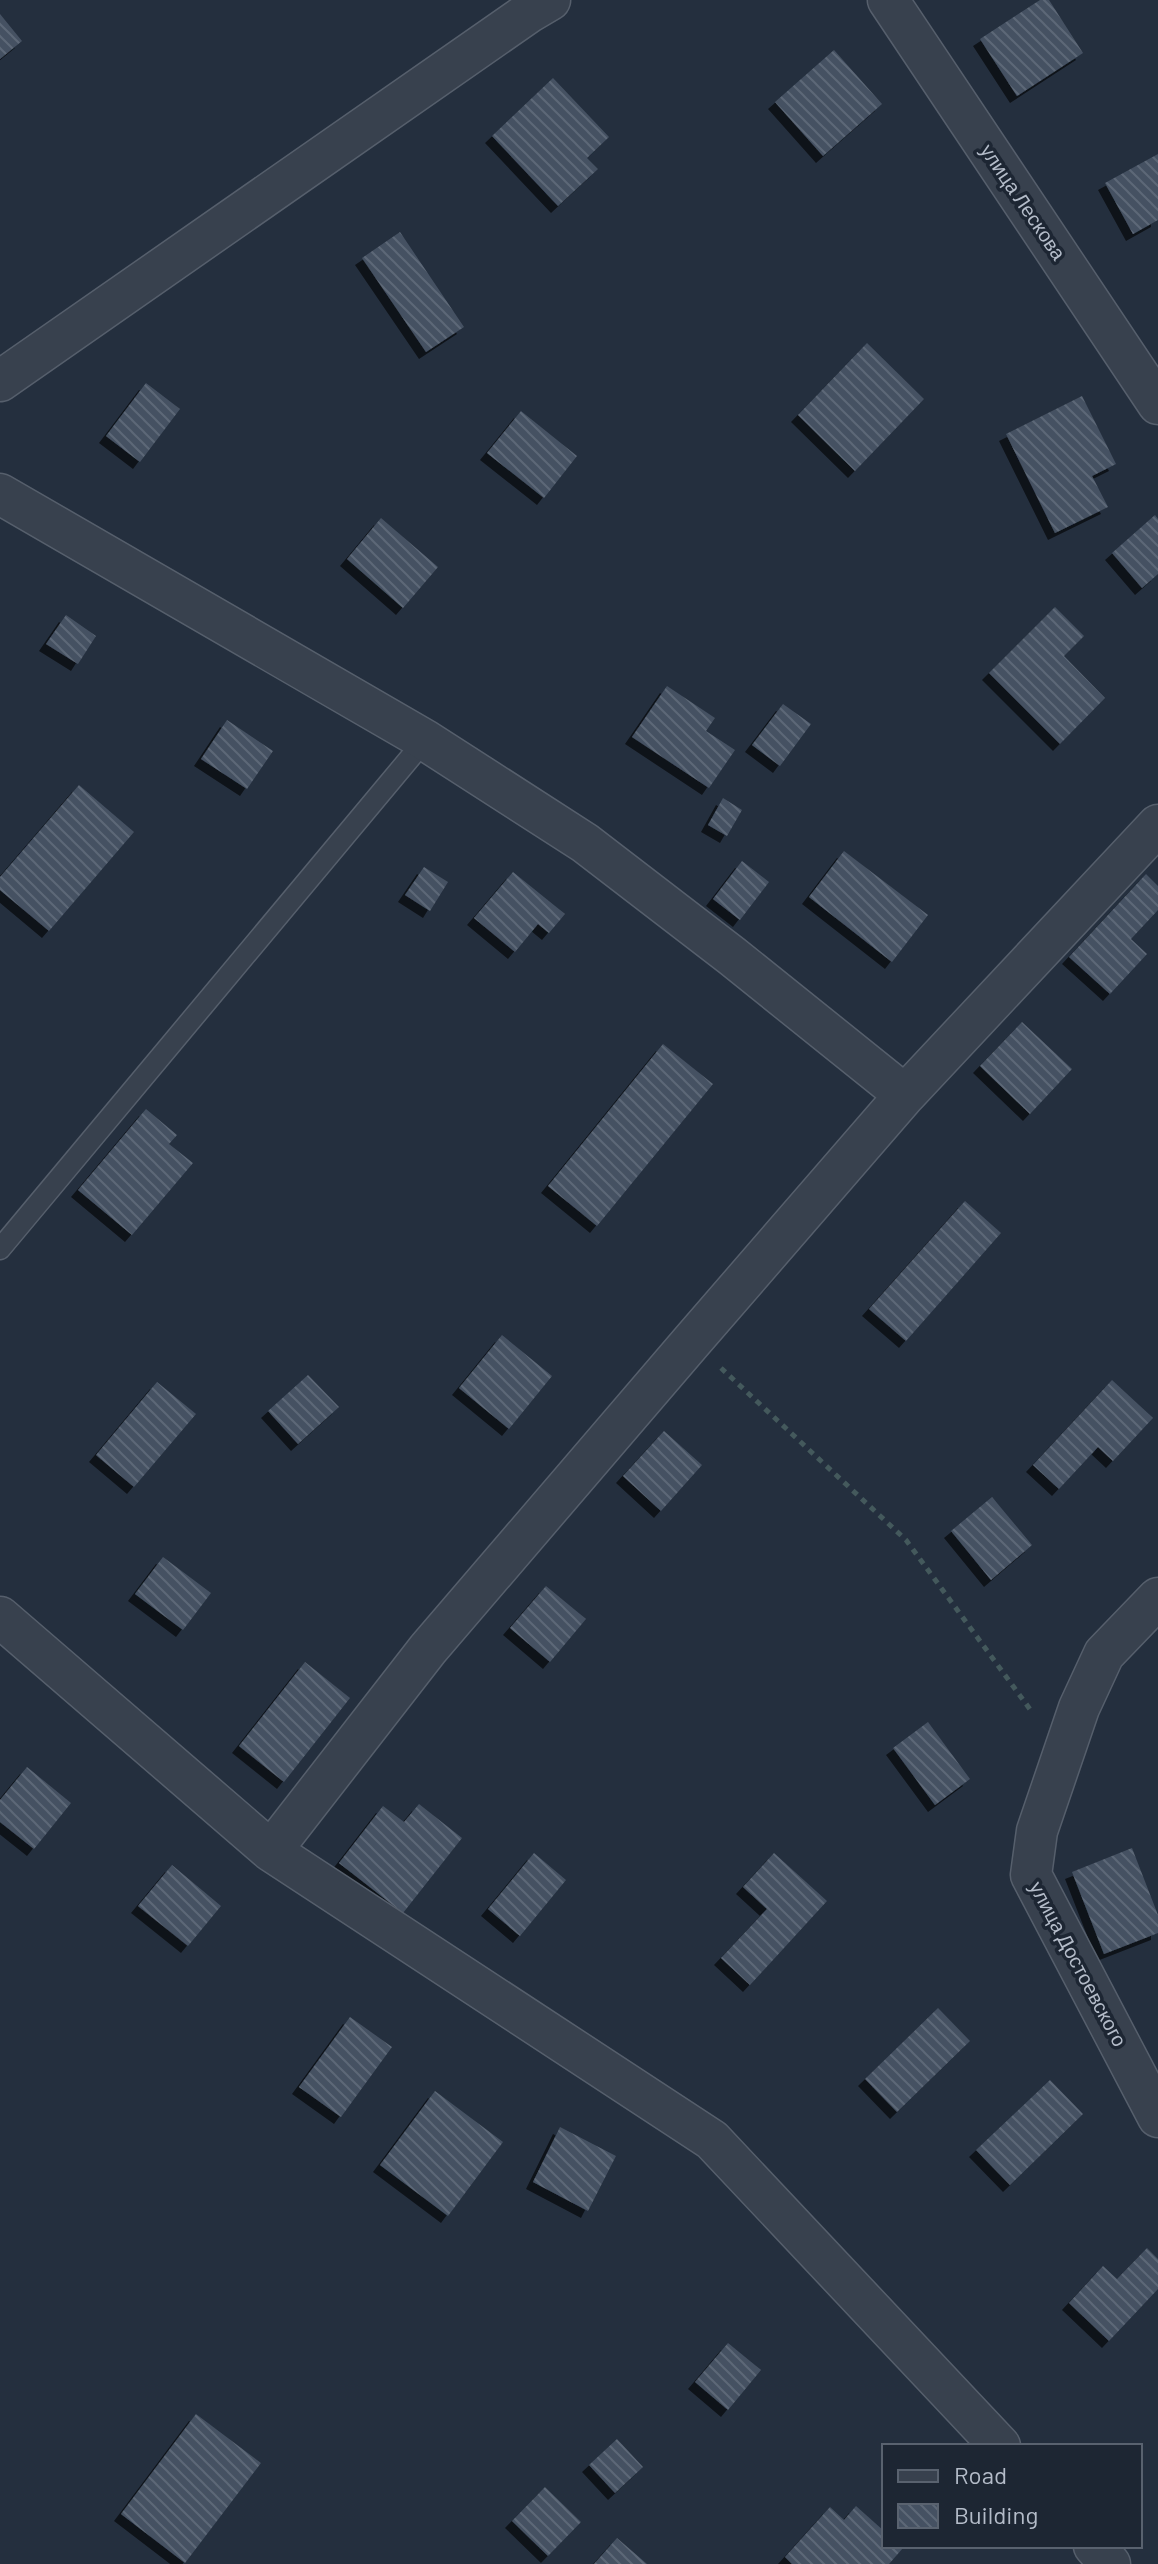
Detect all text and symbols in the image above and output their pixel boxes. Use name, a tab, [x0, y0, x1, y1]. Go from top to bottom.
street label: улица Лескова	[976, 139, 1072, 265]
street label: улица Достоевского	[1025, 1877, 1133, 2050]
legend	[882, 2444, 1142, 2548]
text: Road	[954, 2460, 1007, 2489]
text: Building	[954, 2500, 1038, 2529]

